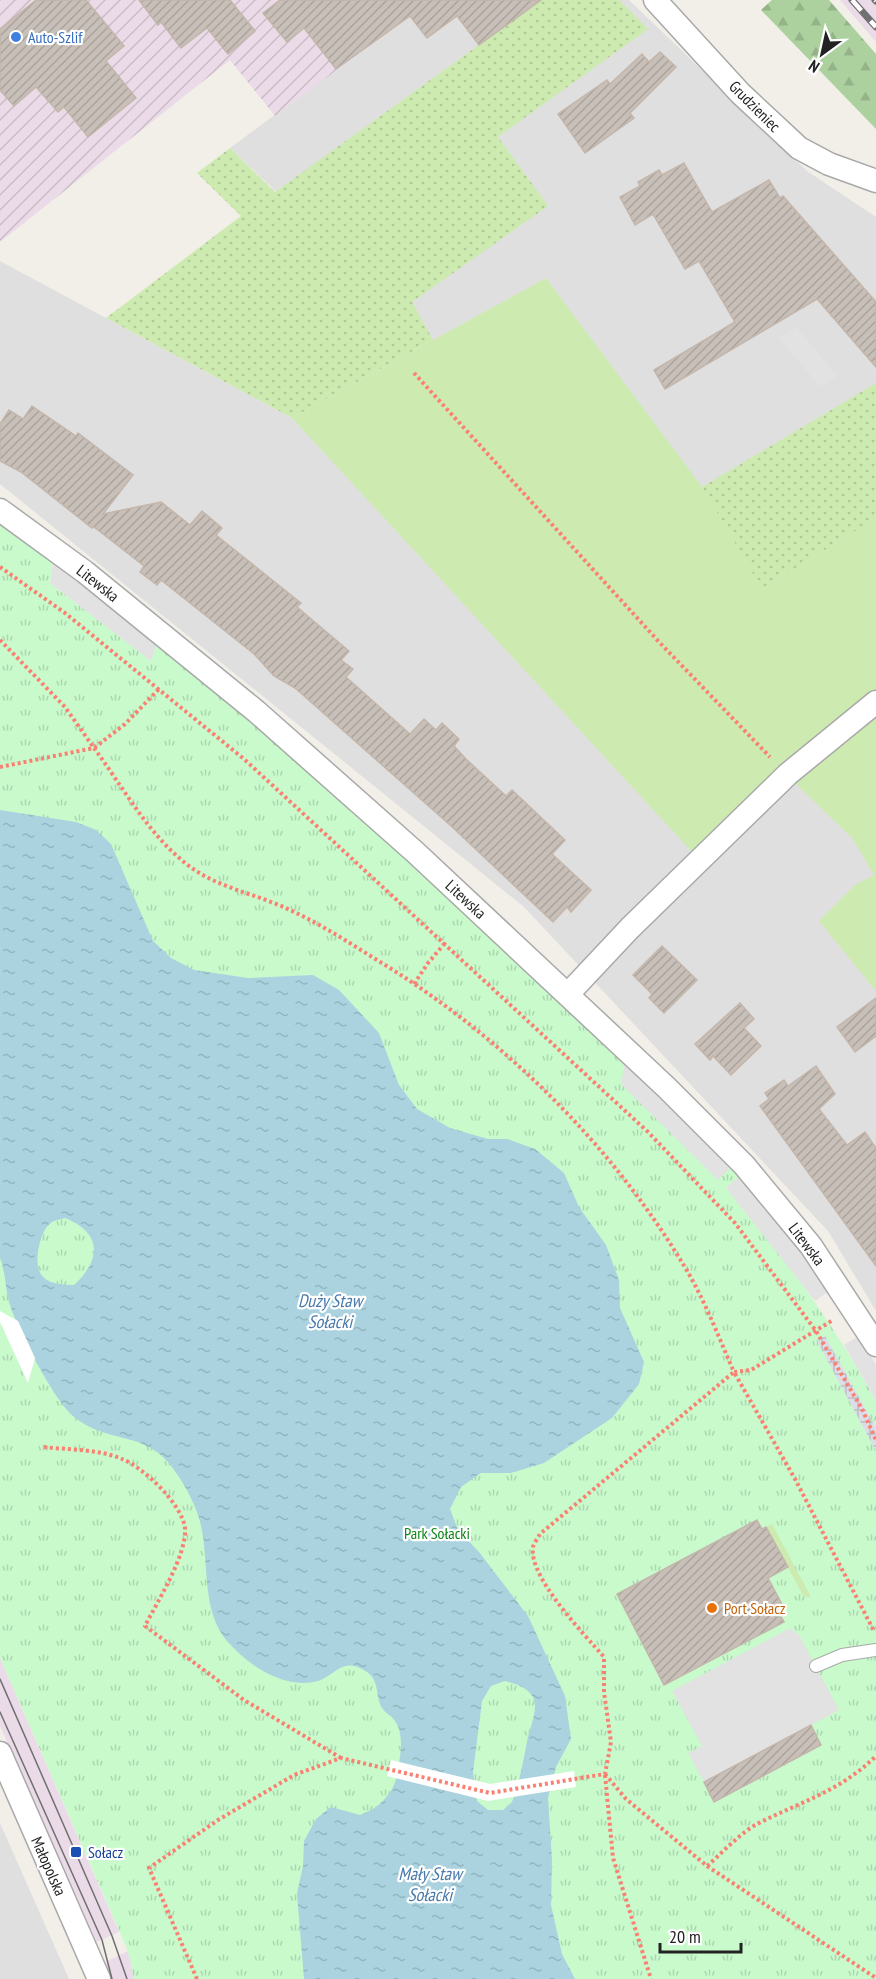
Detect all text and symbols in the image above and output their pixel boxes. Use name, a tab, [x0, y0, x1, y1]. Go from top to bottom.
north arrow	[792, 24, 852, 84]
place label: Auto-Szlif	[28, 27, 83, 47]
marker: Auto-Szlif	[9, 30, 23, 44]
text: N	[805, 56, 823, 77]
street label: Grudzieniec	[725, 76, 785, 136]
street label: Litewska	[73, 560, 123, 606]
street label: Litewska	[442, 875, 490, 923]
street label: Litewska	[784, 1219, 830, 1269]
water label: Duży Staw Sołacki	[298, 1289, 364, 1333]
park label: Park Sołacki	[404, 1523, 470, 1543]
place label: Port Sołacz	[724, 1598, 786, 1618]
marker: Port Sołacz	[705, 1601, 719, 1615]
street label: Małopolska	[27, 1833, 71, 1899]
place label: Sołacz	[88, 1842, 123, 1862]
marker: Sołacz	[69, 1845, 83, 1859]
water label: Mały Staw Sołacki	[398, 1862, 464, 1906]
scale bar	[660, 1916, 741, 1954]
text: 20 m	[669, 1925, 701, 1948]

